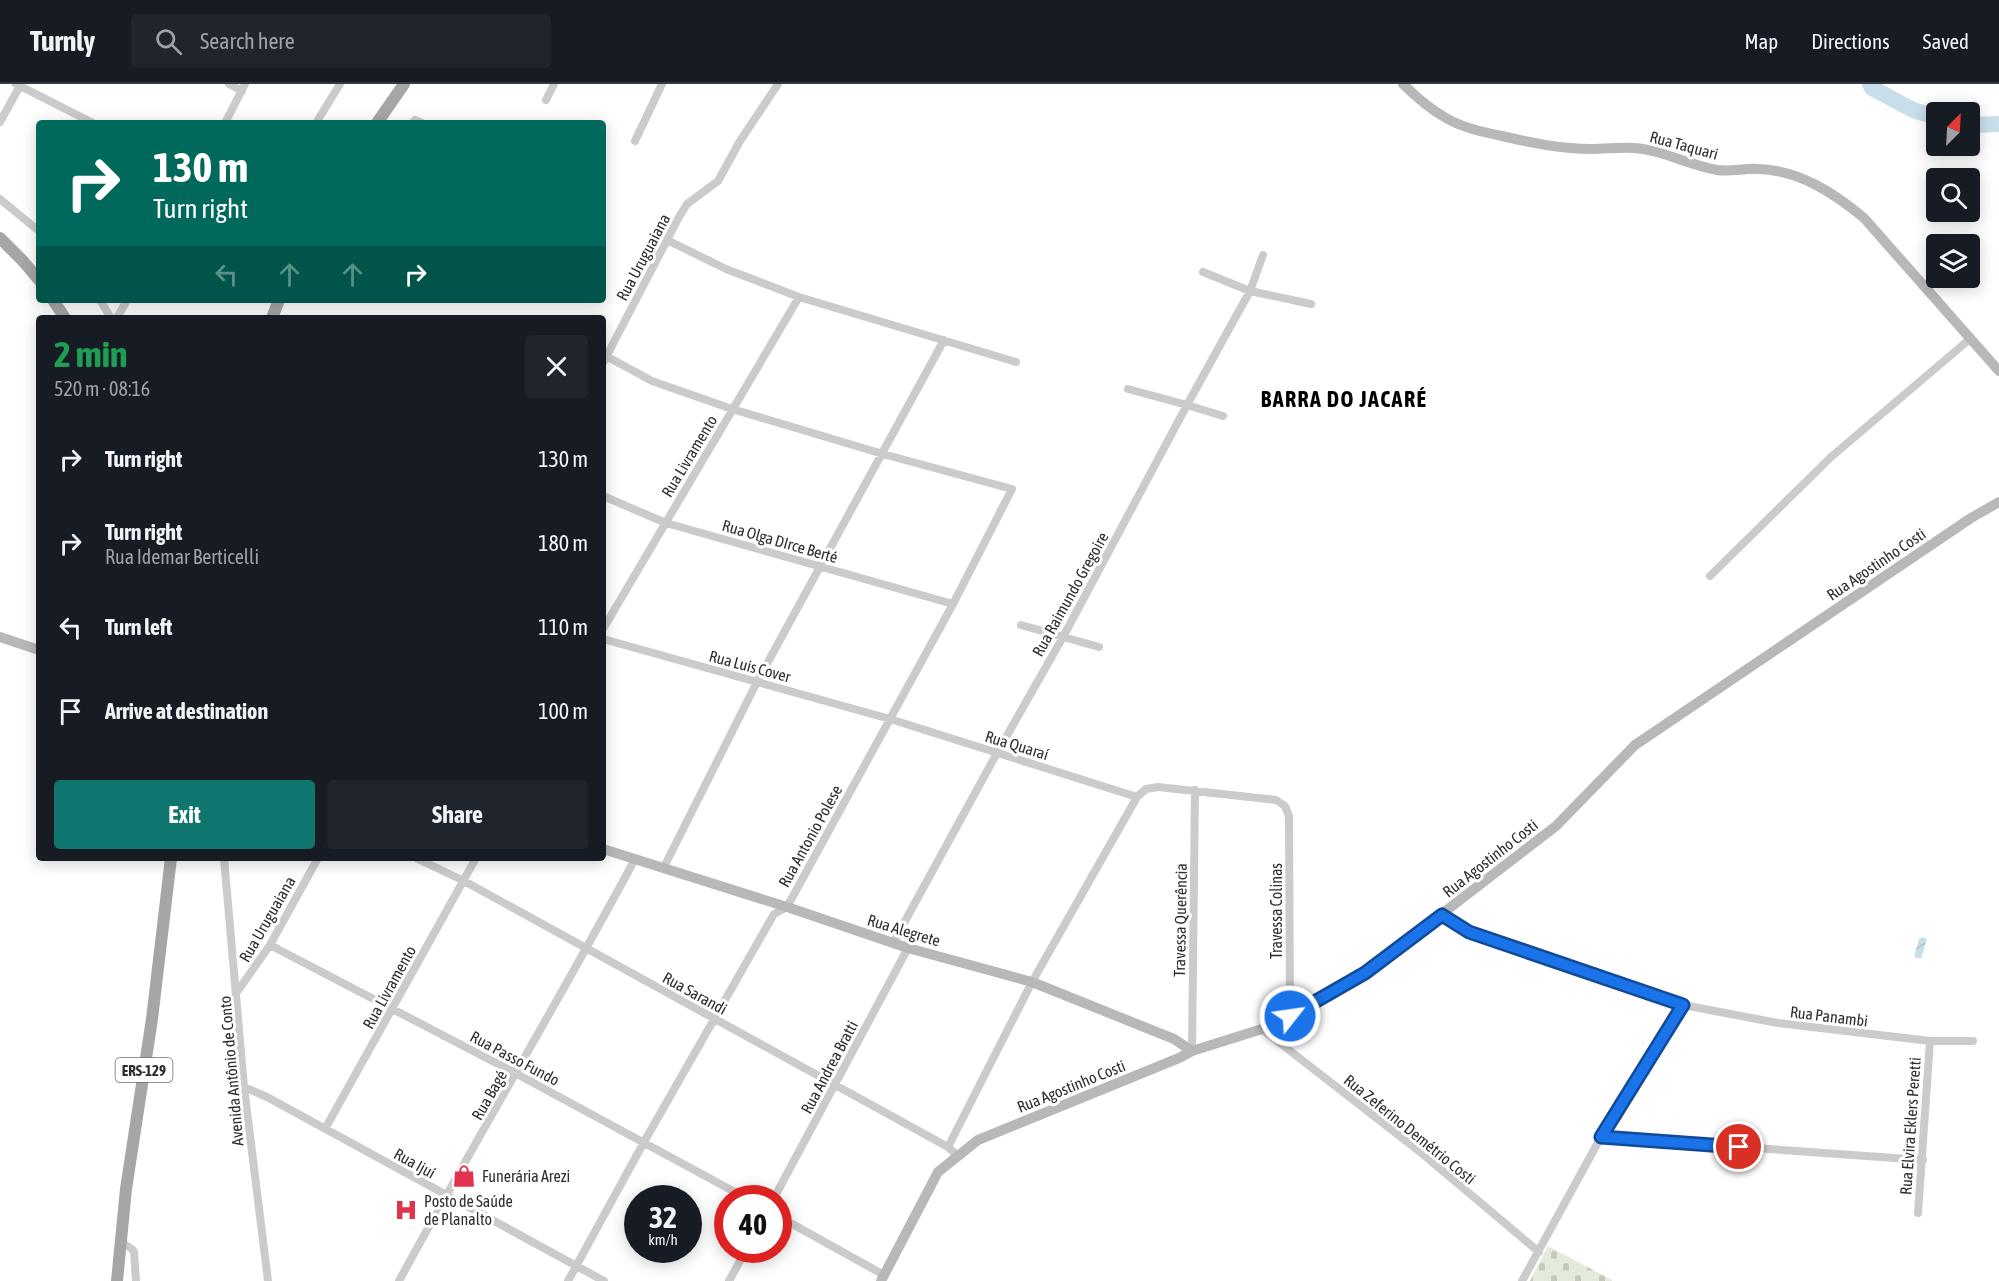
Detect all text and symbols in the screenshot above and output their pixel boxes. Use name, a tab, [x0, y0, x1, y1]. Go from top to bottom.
search box	[131, 14, 551, 68]
text: Turnly	[30, 25, 95, 57]
icon: search	[152, 25, 185, 58]
text: Search here	[200, 28, 295, 54]
text: Map	[1744, 29, 1778, 53]
text: Directions	[1811, 29, 1890, 53]
text: Saved	[1923, 29, 1969, 53]
north arrow	[1926, 102, 1980, 156]
map controls	[1926, 102, 1980, 288]
street label: Rua Taquari	[1648, 127, 1720, 164]
text: 130 m	[153, 143, 248, 191]
icon: right	[54, 144, 132, 222]
button: search	[1926, 168, 1980, 222]
text: Turn right	[153, 193, 248, 224]
street label: Rua Uruguaiana	[613, 211, 674, 304]
button: layers	[1926, 234, 1980, 288]
icon: left	[210, 258, 243, 291]
icon: ahead	[273, 258, 306, 291]
icon: ahead	[336, 258, 369, 291]
icon: right	[399, 258, 432, 291]
text: 2 min	[54, 333, 128, 375]
button: close	[525, 335, 588, 398]
text: 520 m · 08:16	[54, 377, 150, 400]
district label: BARRA DO JACARÉ	[1261, 386, 1427, 412]
street label: Rua Livramento	[658, 412, 720, 500]
icon: right	[54, 443, 87, 476]
text: Turn right	[105, 446, 182, 472]
text: 130 m	[538, 446, 588, 472]
street label: Rua Olga DIrce Berté	[720, 516, 840, 567]
text: Turn right	[105, 519, 182, 545]
street label: Rua Agostinho Costi	[1823, 524, 1929, 604]
icon: right	[54, 527, 87, 560]
street label: Rua Raimundo Gregoire	[1028, 529, 1112, 660]
text: 180 m	[538, 530, 588, 556]
text: Rua Idemar Berticelli	[105, 545, 259, 568]
icon: left	[54, 611, 87, 644]
text: Turn left	[105, 614, 172, 640]
text: 110 m	[538, 614, 588, 640]
street label: Rua Luis Cover	[707, 646, 793, 686]
icon: arrive	[54, 695, 87, 728]
text: Arrive at destination	[105, 698, 268, 724]
text: 100 m	[538, 698, 588, 724]
street label: Rua Quaraí	[983, 727, 1051, 763]
button: Exit	[54, 780, 315, 849]
button: Share	[327, 780, 588, 849]
street label: Rua Antonio Polese	[775, 782, 845, 890]
street label: Rua Agostinho Costi	[1439, 815, 1542, 901]
street label: Travessa Querência	[1170, 863, 1190, 977]
street label: Travessa Colinas	[1267, 863, 1285, 959]
street label: Rua Uruguaiana	[235, 873, 300, 965]
street label: Rua Alegrete	[865, 910, 943, 951]
street label: Rua Livramento	[359, 942, 419, 1032]
street label: Rua Sarandi	[660, 968, 730, 1018]
position arrow	[1258, 984, 1322, 1048]
street label: Avenida Antônio de Conto	[215, 995, 247, 1147]
street label: Rua Panambi	[1789, 1002, 1869, 1030]
street label: Rua Andrea Bratti	[797, 1018, 861, 1116]
street label: Rua Passo Fundo	[467, 1027, 563, 1089]
street label: Rua Agostinho Costi	[1014, 1056, 1128, 1117]
street label: Rua Elvira Eklers Peretti	[1896, 1056, 1924, 1196]
road number: ERS-129	[116, 1058, 172, 1082]
street label: Rua Bagé	[468, 1067, 511, 1123]
street label: Rua Zeferino Demétrio Costi	[1341, 1070, 1479, 1188]
pin	[1713, 1121, 1764, 1172]
icon: arrive	[1722, 1130, 1755, 1163]
street label: Rua Ijuí	[391, 1144, 439, 1183]
shop icon: Funerária Arezi	[451, 1163, 477, 1189]
place label: Funerária Arezi	[482, 1167, 570, 1185]
speed limit sign: 40	[714, 1185, 792, 1263]
place label: Posto de Saúde de Planalto	[424, 1192, 513, 1228]
hospital icon: Posto de Saúde de Planalto	[393, 1197, 419, 1223]
text: 32	[649, 1200, 677, 1234]
text: km/h	[648, 1231, 678, 1248]

